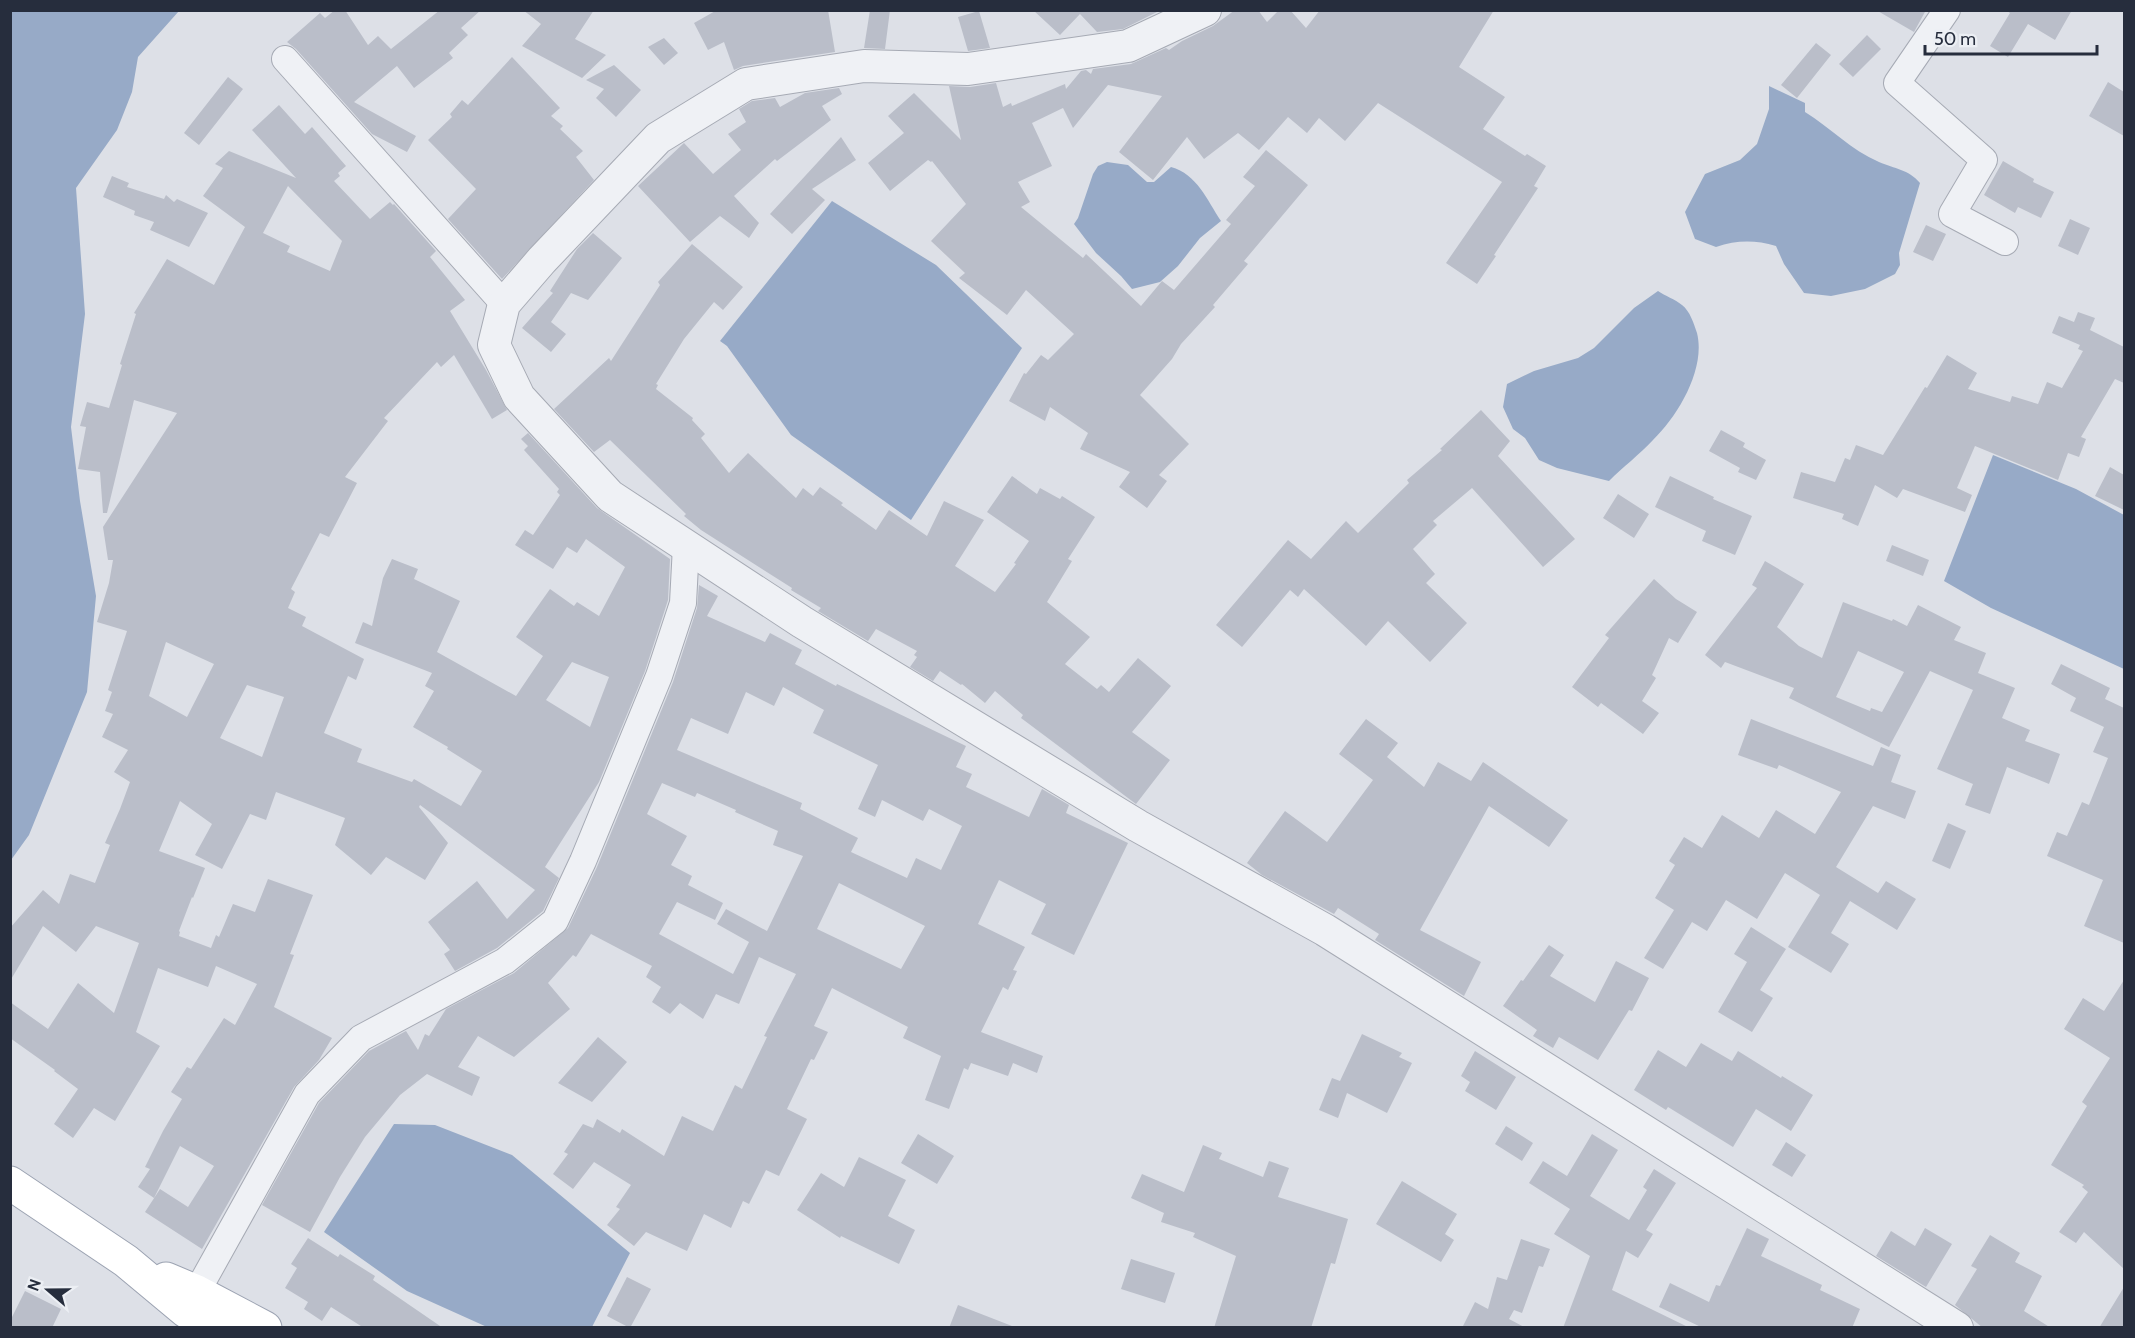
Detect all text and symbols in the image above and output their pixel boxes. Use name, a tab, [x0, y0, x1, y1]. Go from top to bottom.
scale bar	[1925, 18, 2098, 56]
text: 50 m	[1934, 28, 1976, 50]
north arrow	[18, 1260, 78, 1320]
text: N	[24, 1276, 45, 1294]

